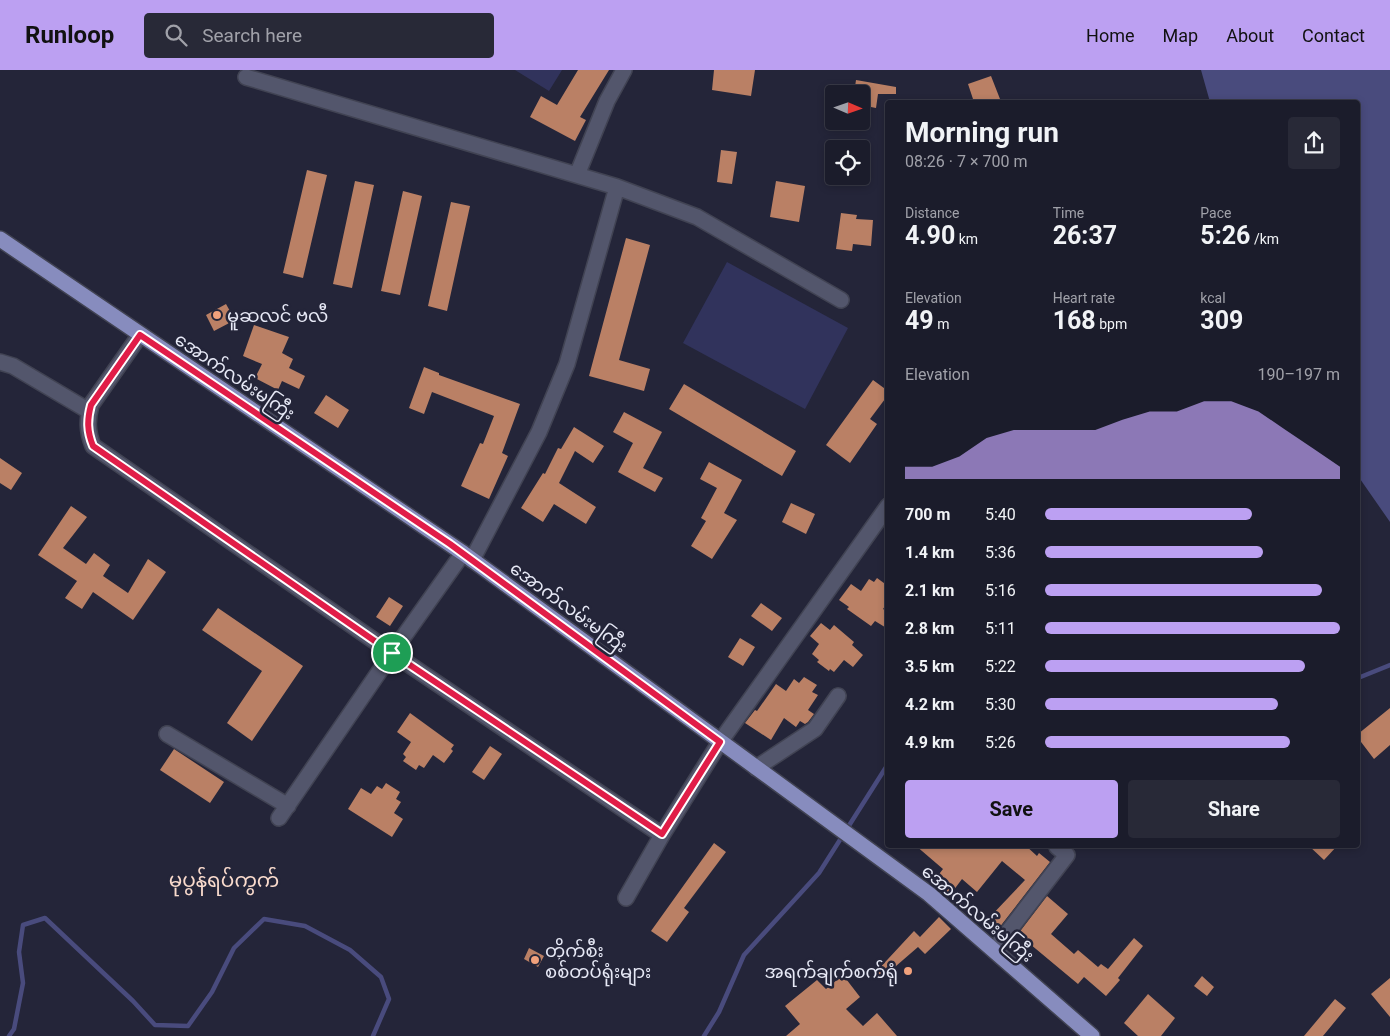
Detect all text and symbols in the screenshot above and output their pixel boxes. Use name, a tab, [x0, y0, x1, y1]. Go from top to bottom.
search box	[144, 13, 494, 58]
text: Runloop	[25, 21, 114, 49]
icon: search	[162, 21, 190, 49]
text: Search here	[202, 24, 302, 47]
text: Home	[1086, 25, 1135, 46]
text: Map	[1163, 25, 1198, 46]
text: About	[1226, 25, 1274, 46]
text: Contact	[1302, 25, 1365, 46]
north arrow	[825, 85, 870, 130]
map controls	[825, 85, 870, 185]
text: Morning run	[905, 116, 1059, 149]
button: share	[1288, 117, 1340, 169]
button: locate	[825, 140, 870, 185]
text: 08:26 · 7 × 700 m	[905, 152, 1027, 171]
text: Distance	[905, 205, 960, 221]
text: Time	[1053, 205, 1084, 221]
text: Pace	[1200, 205, 1231, 221]
text: 4.90	[905, 221, 955, 250]
text: 26:37	[1053, 221, 1117, 250]
text: 5:26	[1200, 221, 1250, 250]
text: km	[955, 231, 978, 247]
text: /km	[1250, 231, 1279, 247]
text: Elevation	[905, 290, 962, 306]
text: Heart rate	[1053, 290, 1115, 306]
text: kcal	[1200, 290, 1226, 306]
place label: မူဆလင် ဗလီ	[227, 302, 328, 331]
text: 49	[905, 306, 934, 335]
text: 168	[1053, 306, 1096, 335]
text: 309	[1200, 306, 1243, 335]
marker: မူဆလင် ဗလီ	[211, 309, 223, 321]
text: m	[934, 316, 949, 332]
text: bpm	[1096, 316, 1127, 332]
street label: အောက်လမ်းမကြီး	[168, 326, 301, 428]
text: Elevation	[905, 365, 970, 384]
text: 190–197 m	[1258, 365, 1340, 384]
text: 700 m	[905, 505, 950, 524]
text: 5:40	[985, 505, 1016, 524]
text: 1.4 km	[905, 543, 954, 562]
text: 5:36	[985, 543, 1016, 562]
street label: အောက်လမ်းမကြီး	[503, 555, 634, 661]
text: 2.1 km	[905, 581, 954, 600]
text: 5:16	[985, 581, 1016, 600]
text: 2.8 km	[905, 619, 954, 638]
text: 5:11	[985, 619, 1016, 638]
pin	[371, 632, 413, 674]
icon: arrive	[378, 639, 406, 667]
text: 3.5 km	[905, 657, 954, 676]
text: 5:22	[985, 657, 1016, 676]
text: 4.2 km	[905, 695, 954, 714]
text: 5:30	[985, 695, 1016, 714]
text: 4.9 km	[905, 733, 954, 752]
text: 5:26	[985, 733, 1016, 752]
button: Save	[905, 780, 1118, 838]
button: Share	[1128, 780, 1340, 838]
street label: အောက်လမ်းမကြီး	[914, 858, 1040, 970]
district label: မုပွန်ရပ်ကွက်	[169, 866, 279, 897]
place label: တိုက်စီး စစ်တပ်ရုံးများ	[545, 937, 651, 987]
marker: တိုက်စီး စစ်တပ်ရုံးများ	[529, 954, 541, 966]
place label: အရက်ချက်စက်ရုံ	[765, 959, 898, 987]
marker: အရက်ချက်စက်ရုံ	[902, 965, 914, 977]

